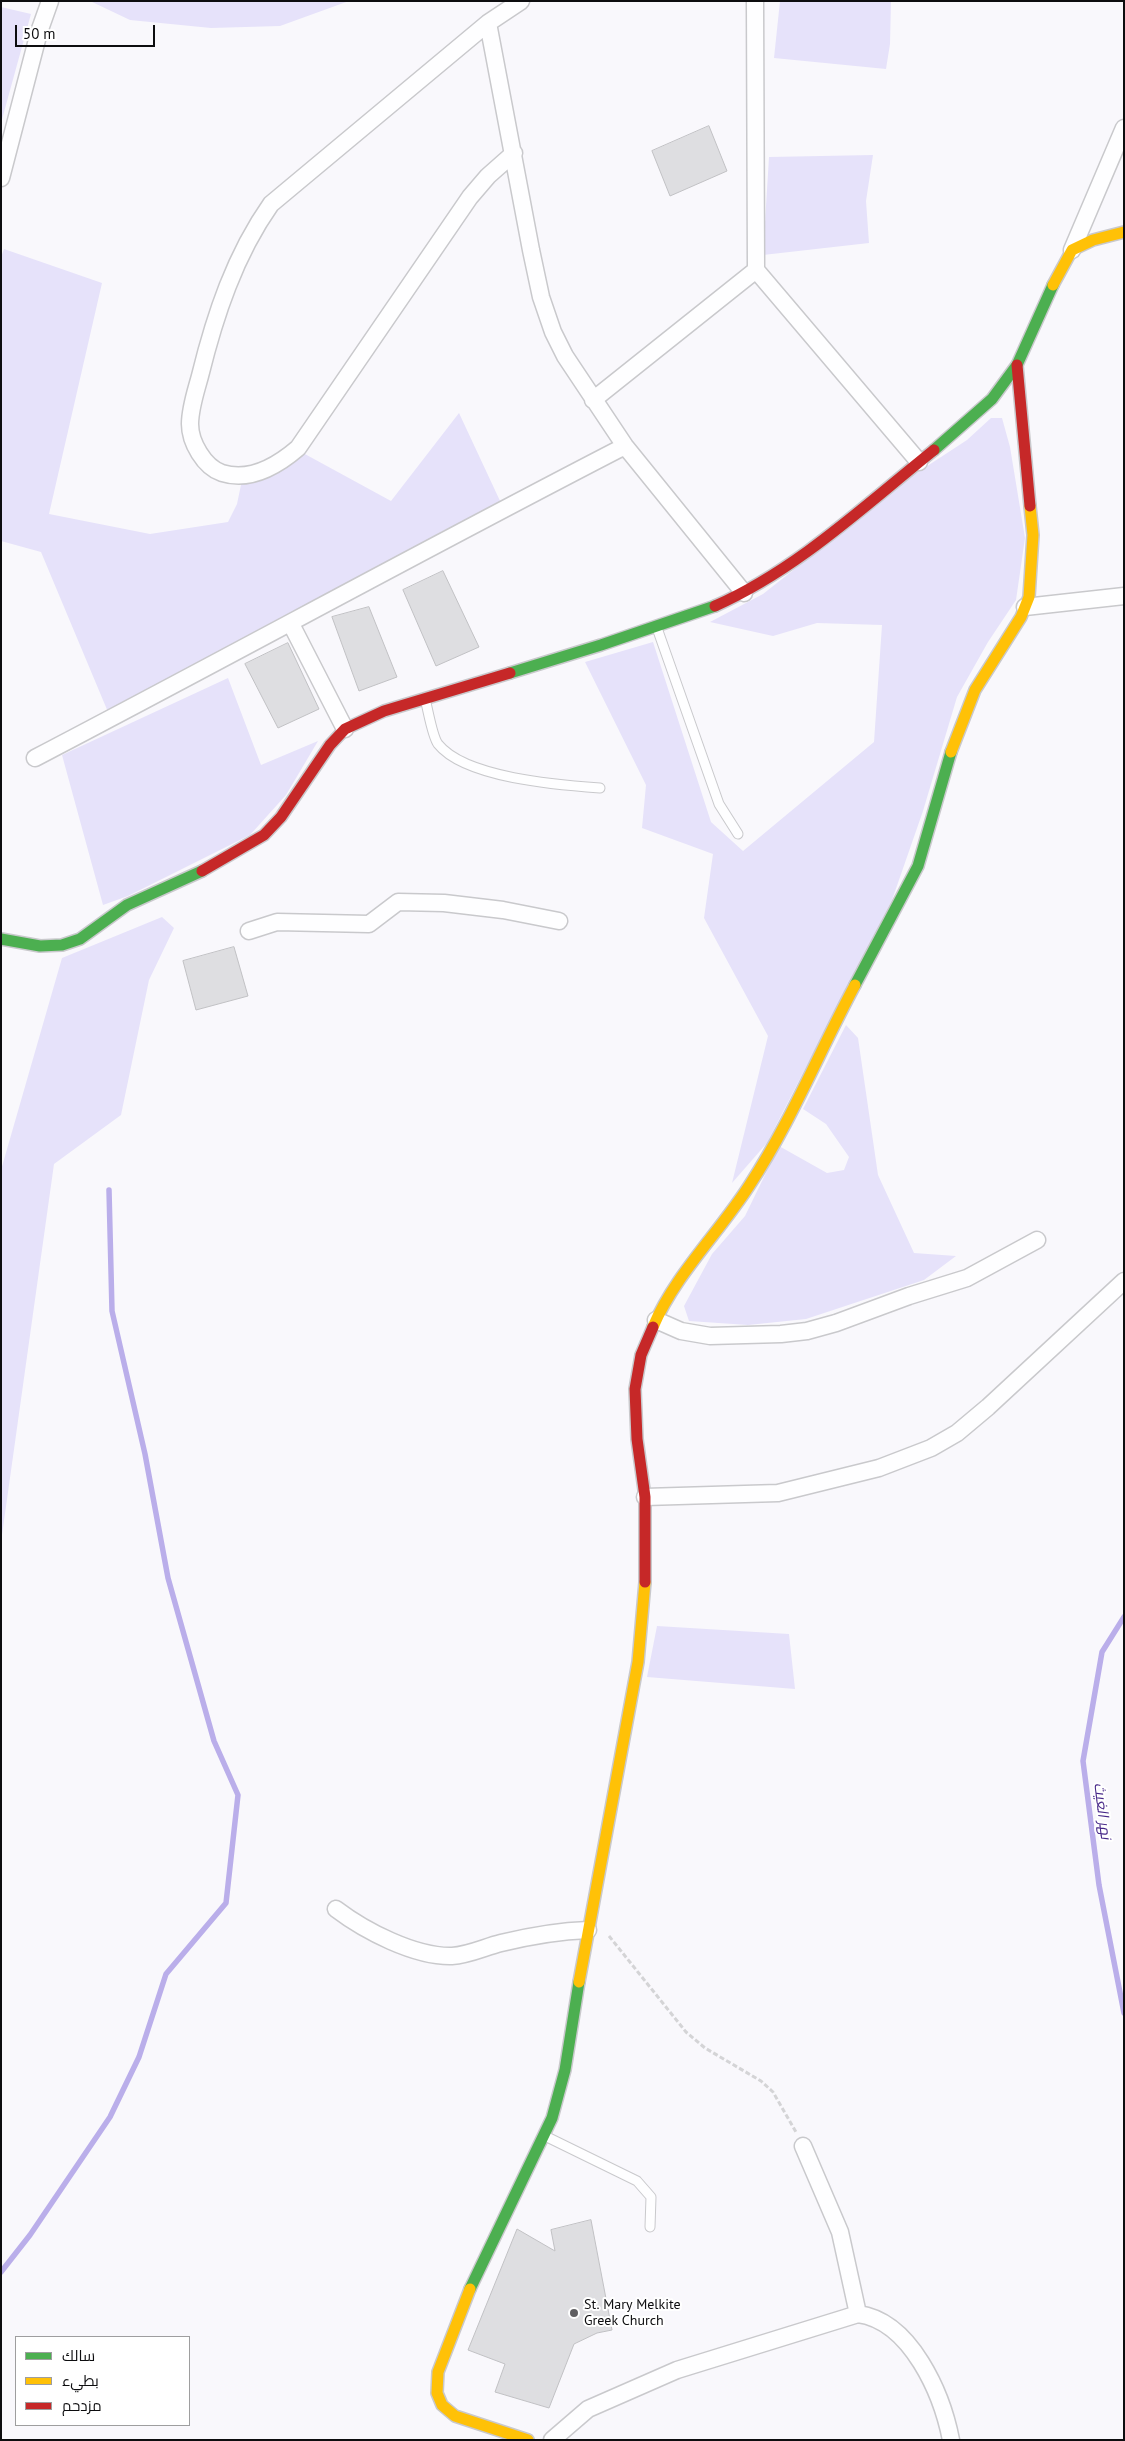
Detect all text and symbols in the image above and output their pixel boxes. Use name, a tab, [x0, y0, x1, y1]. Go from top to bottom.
scale bar	[18, 15, 158, 47]
text: 50 m	[23, 24, 56, 43]
water label: نهر الغيث	[1090, 1782, 1114, 1840]
place label: St. Mary Melkite Greek Church	[584, 2297, 681, 2330]
marker: St. Mary Melkite Greek Church	[568, 2307, 580, 2319]
legend	[15, 2336, 190, 2426]
text: سالك	[62, 2346, 95, 2365]
text: بطيء	[62, 2371, 99, 2390]
text: مزدحم	[62, 2396, 102, 2415]

